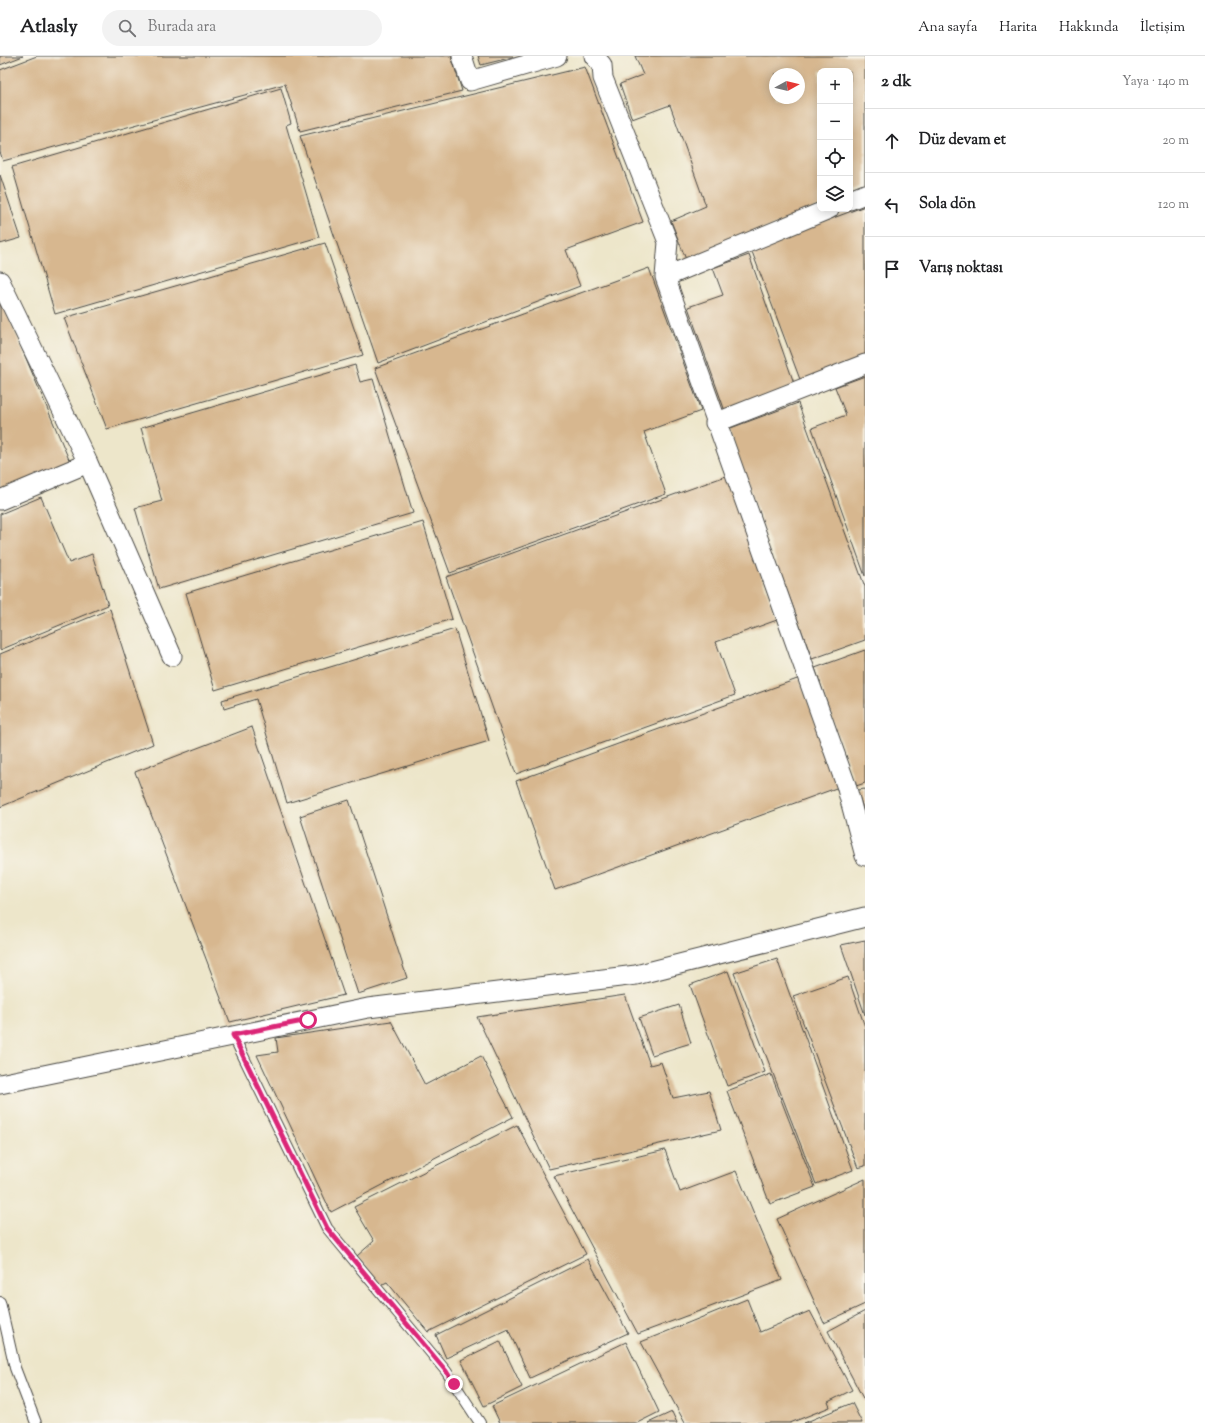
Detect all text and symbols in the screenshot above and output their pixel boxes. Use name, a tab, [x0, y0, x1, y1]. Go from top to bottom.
search box	[102, 10, 382, 46]
text: Atlasly	[20, 14, 78, 41]
icon: search	[116, 17, 138, 39]
text: Burada ara	[148, 17, 216, 38]
text: Ana sayfa	[918, 18, 977, 38]
text: Harita	[999, 18, 1037, 38]
text: Hakkında	[1059, 18, 1118, 38]
text: İletişim	[1140, 18, 1185, 38]
north arrow	[769, 68, 805, 104]
map controls	[817, 68, 853, 212]
button: +	[817, 68, 853, 104]
text: 2 dk	[881, 70, 912, 94]
text: Yaya · 140 m	[1122, 73, 1189, 91]
button: −	[817, 104, 853, 140]
icon: ahead	[881, 130, 903, 152]
text: Düz devam et	[919, 130, 1006, 151]
text: 20 m	[1163, 132, 1189, 150]
button: locate	[817, 140, 853, 176]
button: layers	[817, 176, 853, 212]
icon: left	[881, 194, 903, 216]
text: Sola dön	[919, 194, 976, 215]
text: 120 m	[1158, 196, 1189, 214]
icon: arrive	[881, 258, 903, 280]
text: Varış noktası	[919, 258, 1003, 279]
route start	[299, 1011, 317, 1029]
route end	[445, 1375, 463, 1393]

